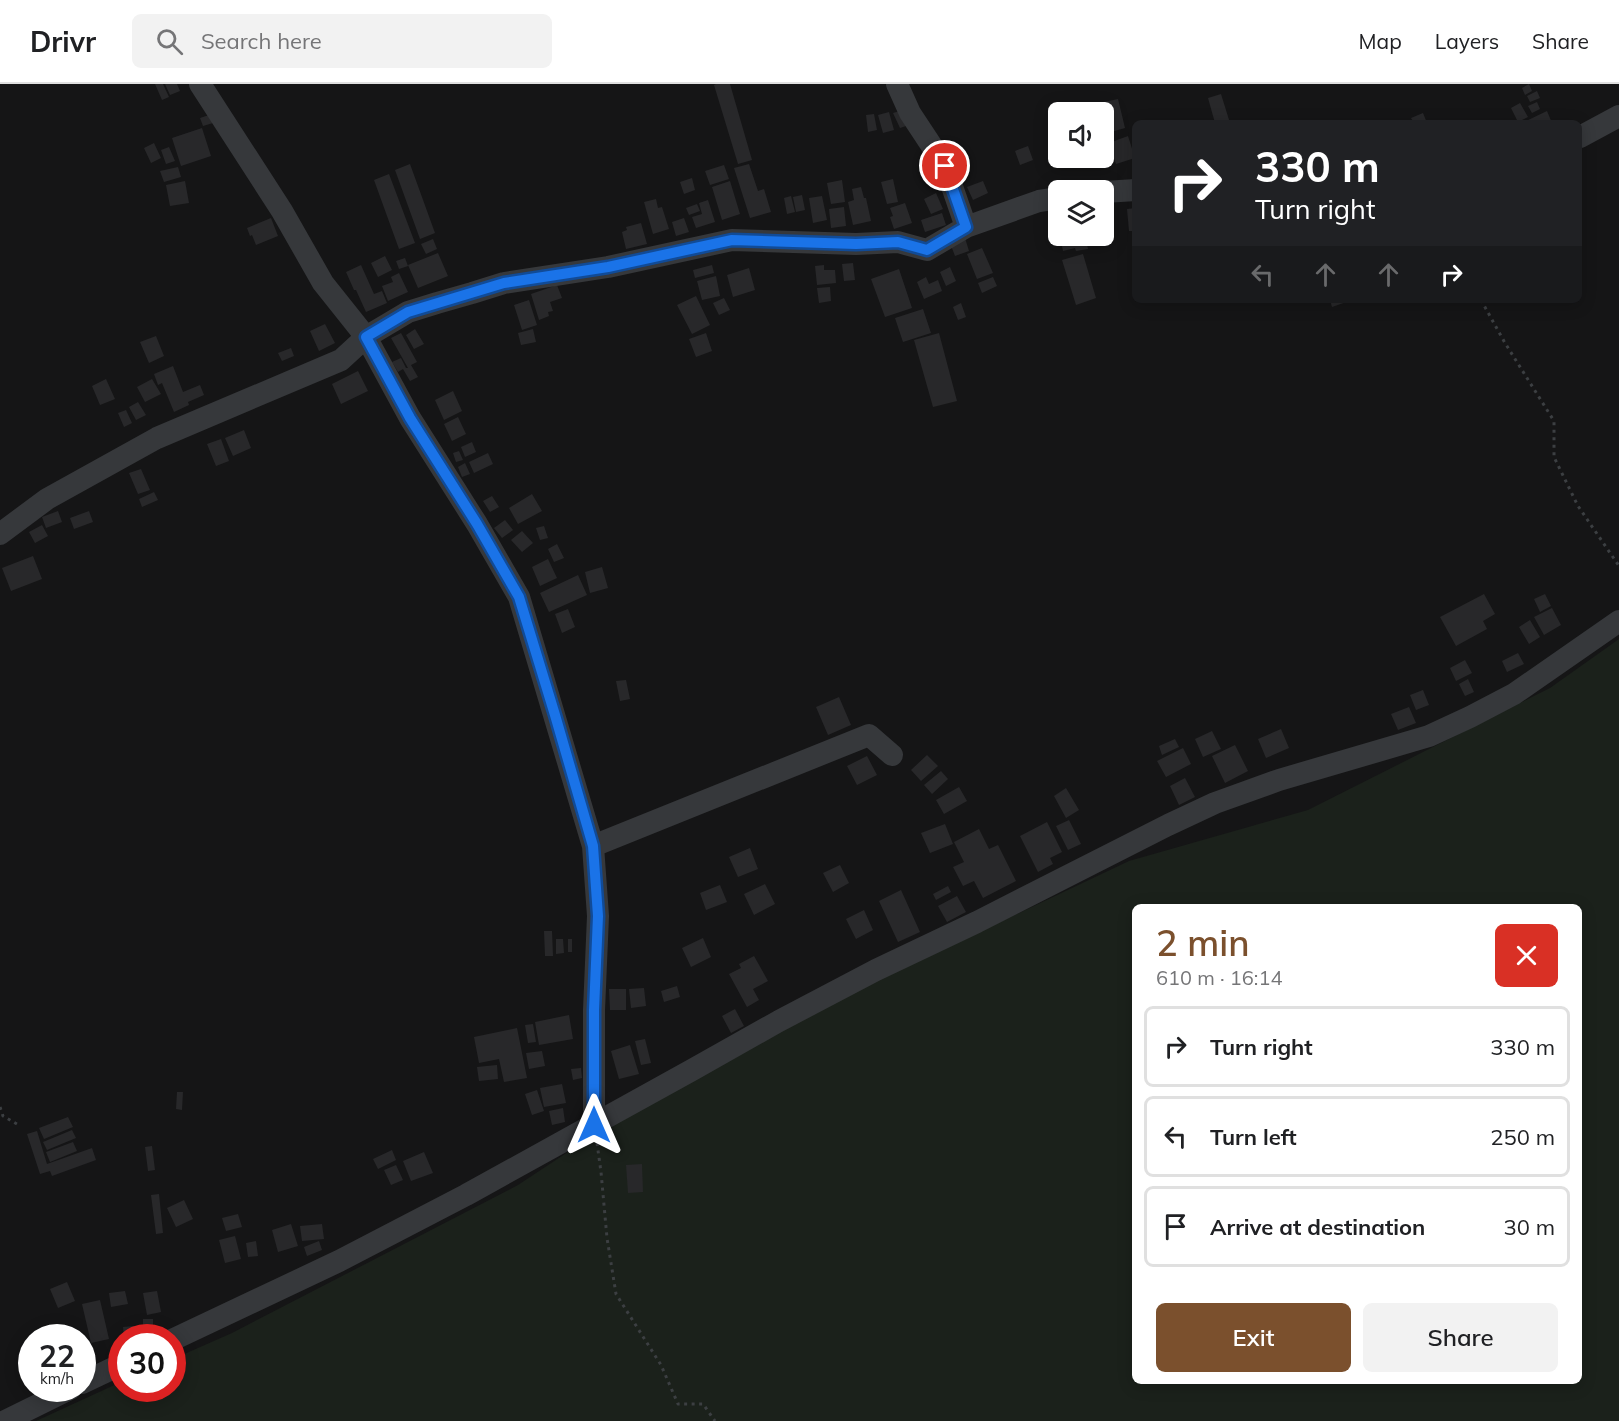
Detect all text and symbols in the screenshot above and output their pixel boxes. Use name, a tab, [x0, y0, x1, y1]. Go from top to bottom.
search box	[132, 14, 552, 68]
text: Drivr	[30, 24, 96, 59]
icon: search	[153, 25, 186, 58]
text: Search here	[201, 27, 322, 55]
text: Map	[1359, 28, 1402, 54]
text: Layers	[1435, 28, 1499, 54]
text: Share	[1532, 28, 1589, 54]
map controls	[1048, 102, 1114, 246]
button: sound	[1048, 102, 1114, 168]
pin	[919, 140, 970, 191]
text: 330 m	[1255, 140, 1380, 193]
icon: right	[1156, 144, 1234, 222]
icon: arrive	[928, 149, 961, 182]
button: layers	[1048, 180, 1114, 246]
text: Turn right	[1255, 192, 1375, 226]
icon: left	[1246, 258, 1279, 291]
icon: ahead	[1309, 258, 1342, 291]
icon: ahead	[1372, 258, 1405, 291]
icon: right	[1435, 258, 1468, 291]
text: 2 min	[1156, 920, 1250, 965]
button: close	[1495, 924, 1558, 987]
text: 610 m · 16:14	[1156, 965, 1282, 990]
icon: right	[1159, 1030, 1192, 1063]
text: Turn right	[1210, 1033, 1313, 1061]
text: 330 m	[1490, 1033, 1555, 1061]
position arrow	[562, 1093, 626, 1157]
icon: left	[1159, 1120, 1192, 1153]
text: Turn left	[1210, 1123, 1297, 1151]
text: 250 m	[1490, 1123, 1555, 1151]
icon: arrive	[1159, 1210, 1192, 1243]
text: Arrive at destination	[1210, 1213, 1425, 1241]
text: 30 m	[1504, 1213, 1555, 1241]
button: Exit	[1156, 1303, 1351, 1372]
button: Share	[1363, 1303, 1558, 1372]
speed limit sign: 30	[108, 1324, 186, 1402]
text: 22	[39, 1337, 75, 1375]
text: km/h	[40, 1369, 74, 1388]

